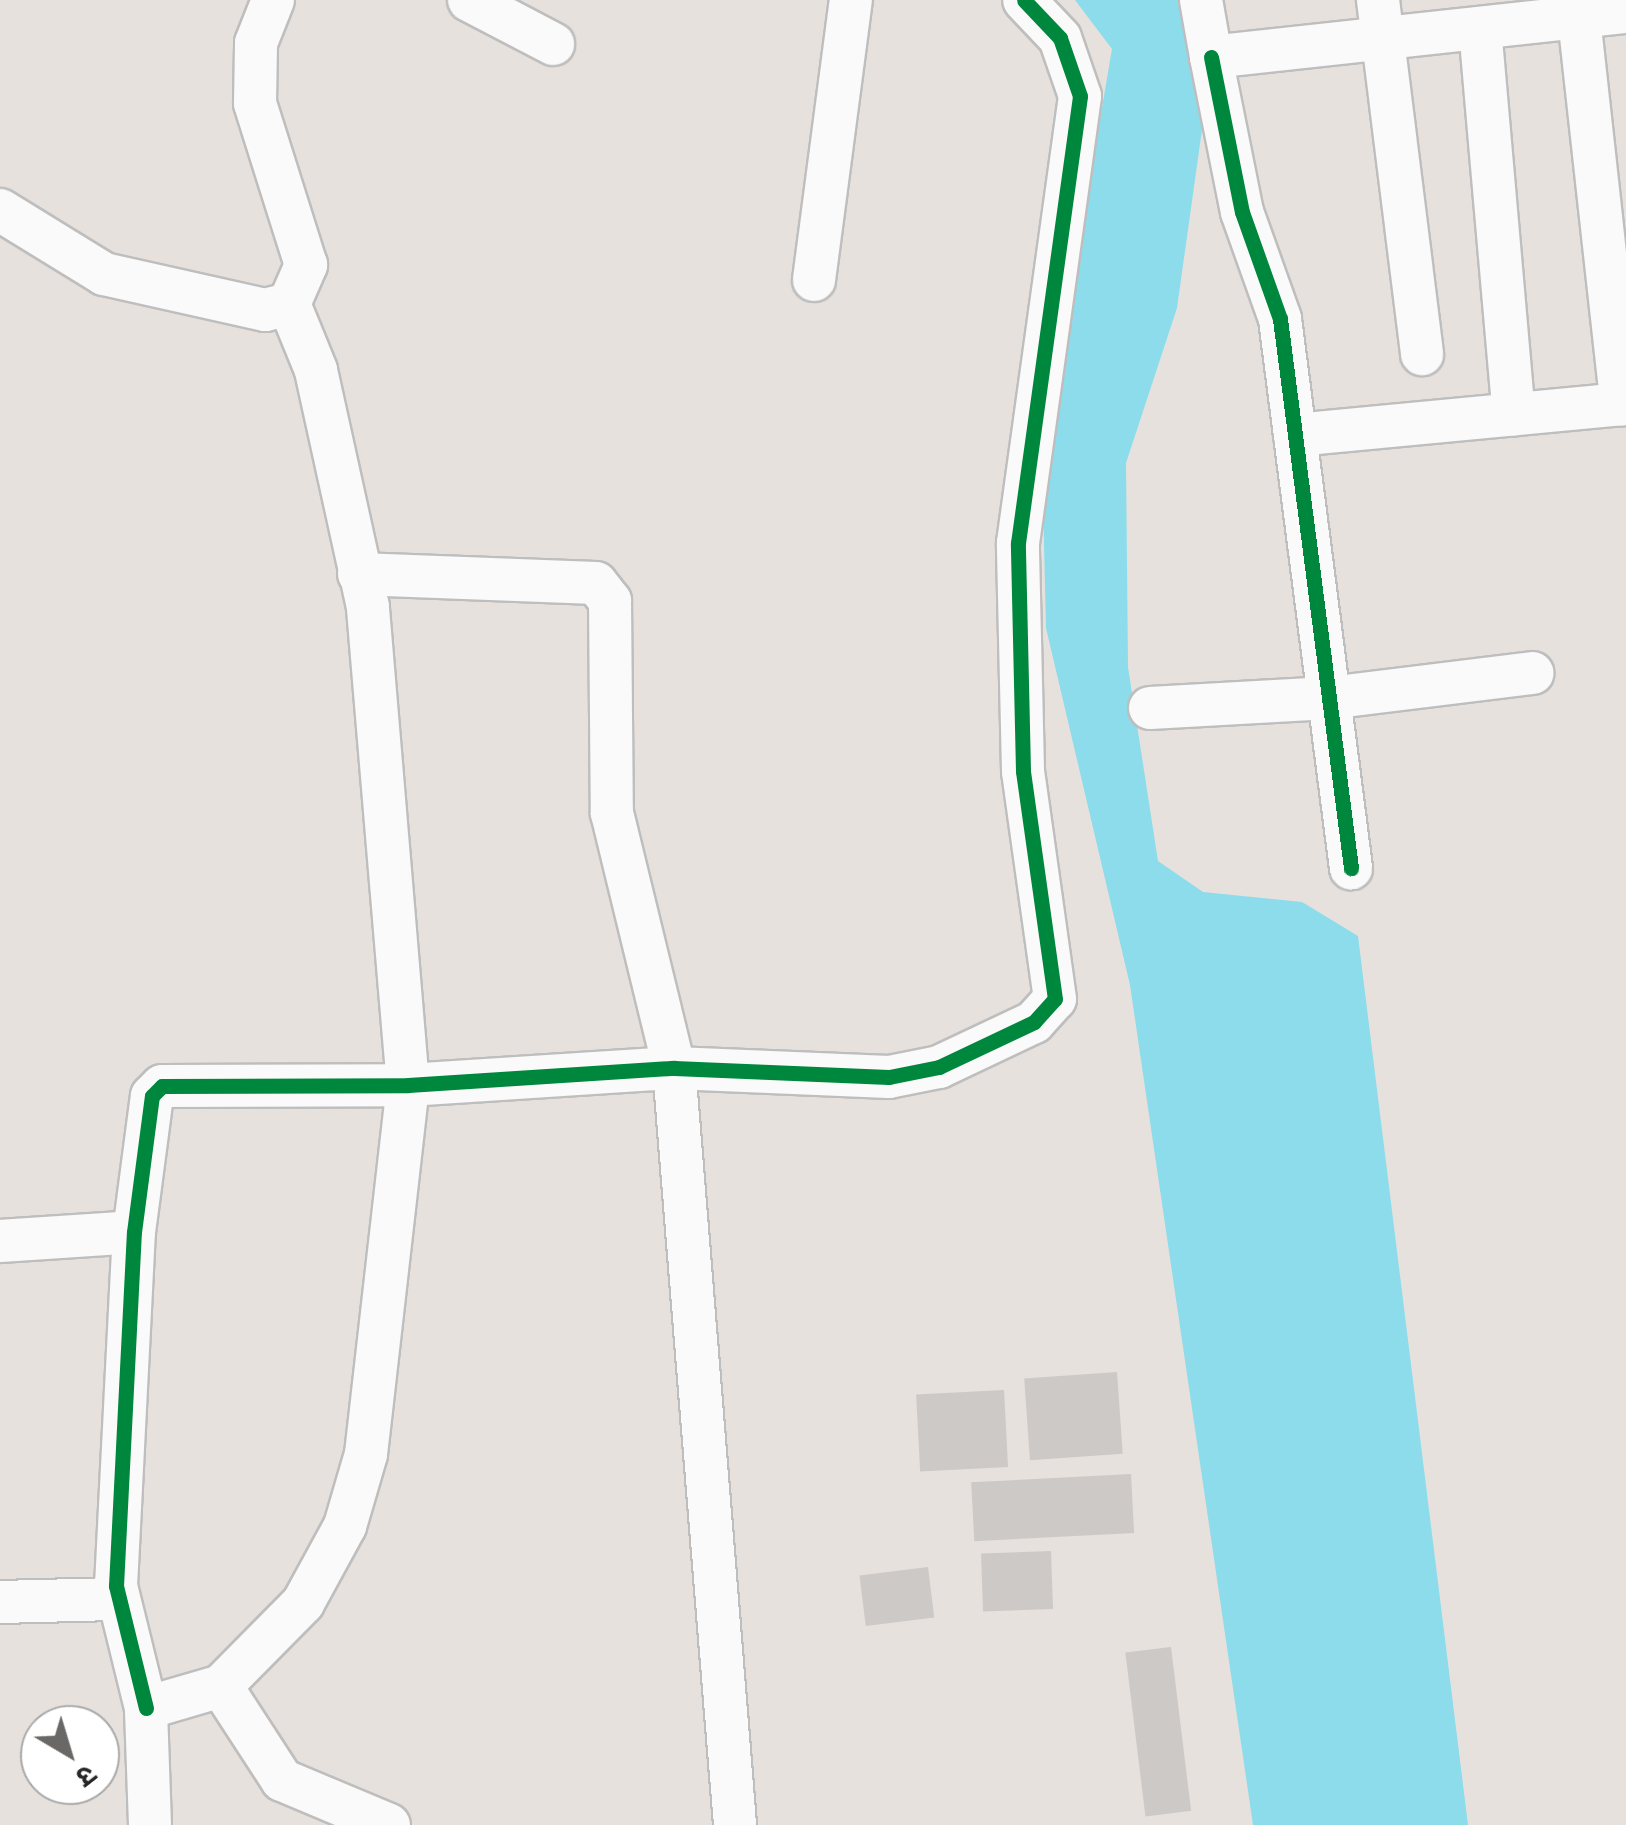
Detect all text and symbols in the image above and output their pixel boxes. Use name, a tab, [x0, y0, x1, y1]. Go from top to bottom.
north arrow	[20, 1705, 120, 1805]
text: उ	[69, 1757, 105, 1797]

